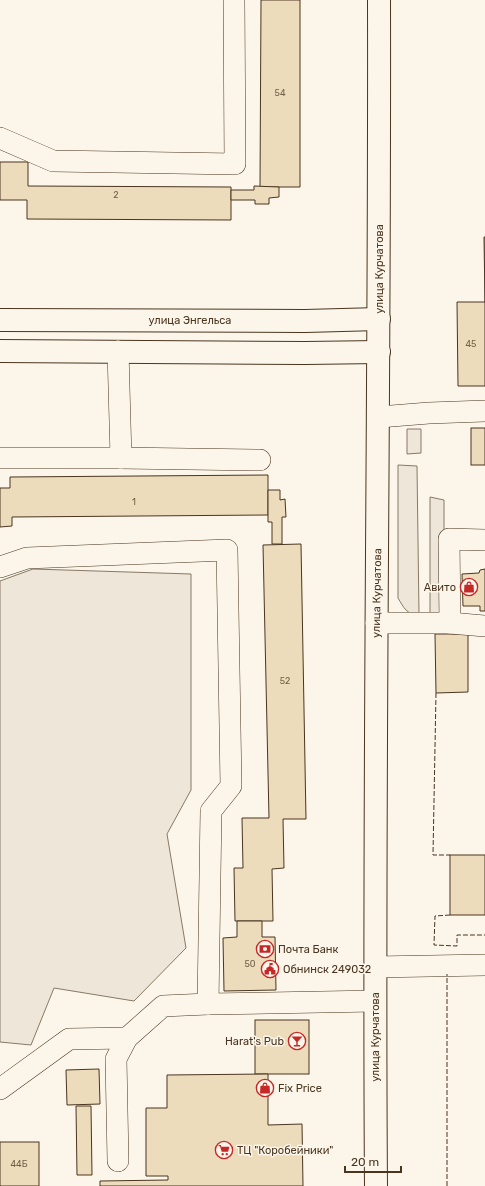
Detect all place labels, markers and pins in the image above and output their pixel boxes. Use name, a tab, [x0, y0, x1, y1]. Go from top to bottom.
shop icon: Авито	[459, 577, 479, 597]
place label: Авито	[424, 581, 456, 594]
bank icon: Почта Банк	[255, 939, 275, 959]
place label: Почта Банк	[278, 943, 338, 956]
public building icon: Обнинск 249032	[260, 959, 280, 979]
place label: Обнинск 249032	[283, 963, 371, 976]
bar icon: Harat's Pub	[287, 1031, 307, 1051]
place label: Harat's Pub	[225, 1035, 284, 1048]
shop icon: Fix Price	[255, 1078, 275, 1098]
place label: Fix Price	[278, 1082, 322, 1095]
supermarket icon: ТЦ "Коробейники"	[214, 1140, 234, 1160]
place label: ТЦ "Коробейники"	[237, 1144, 333, 1157]

